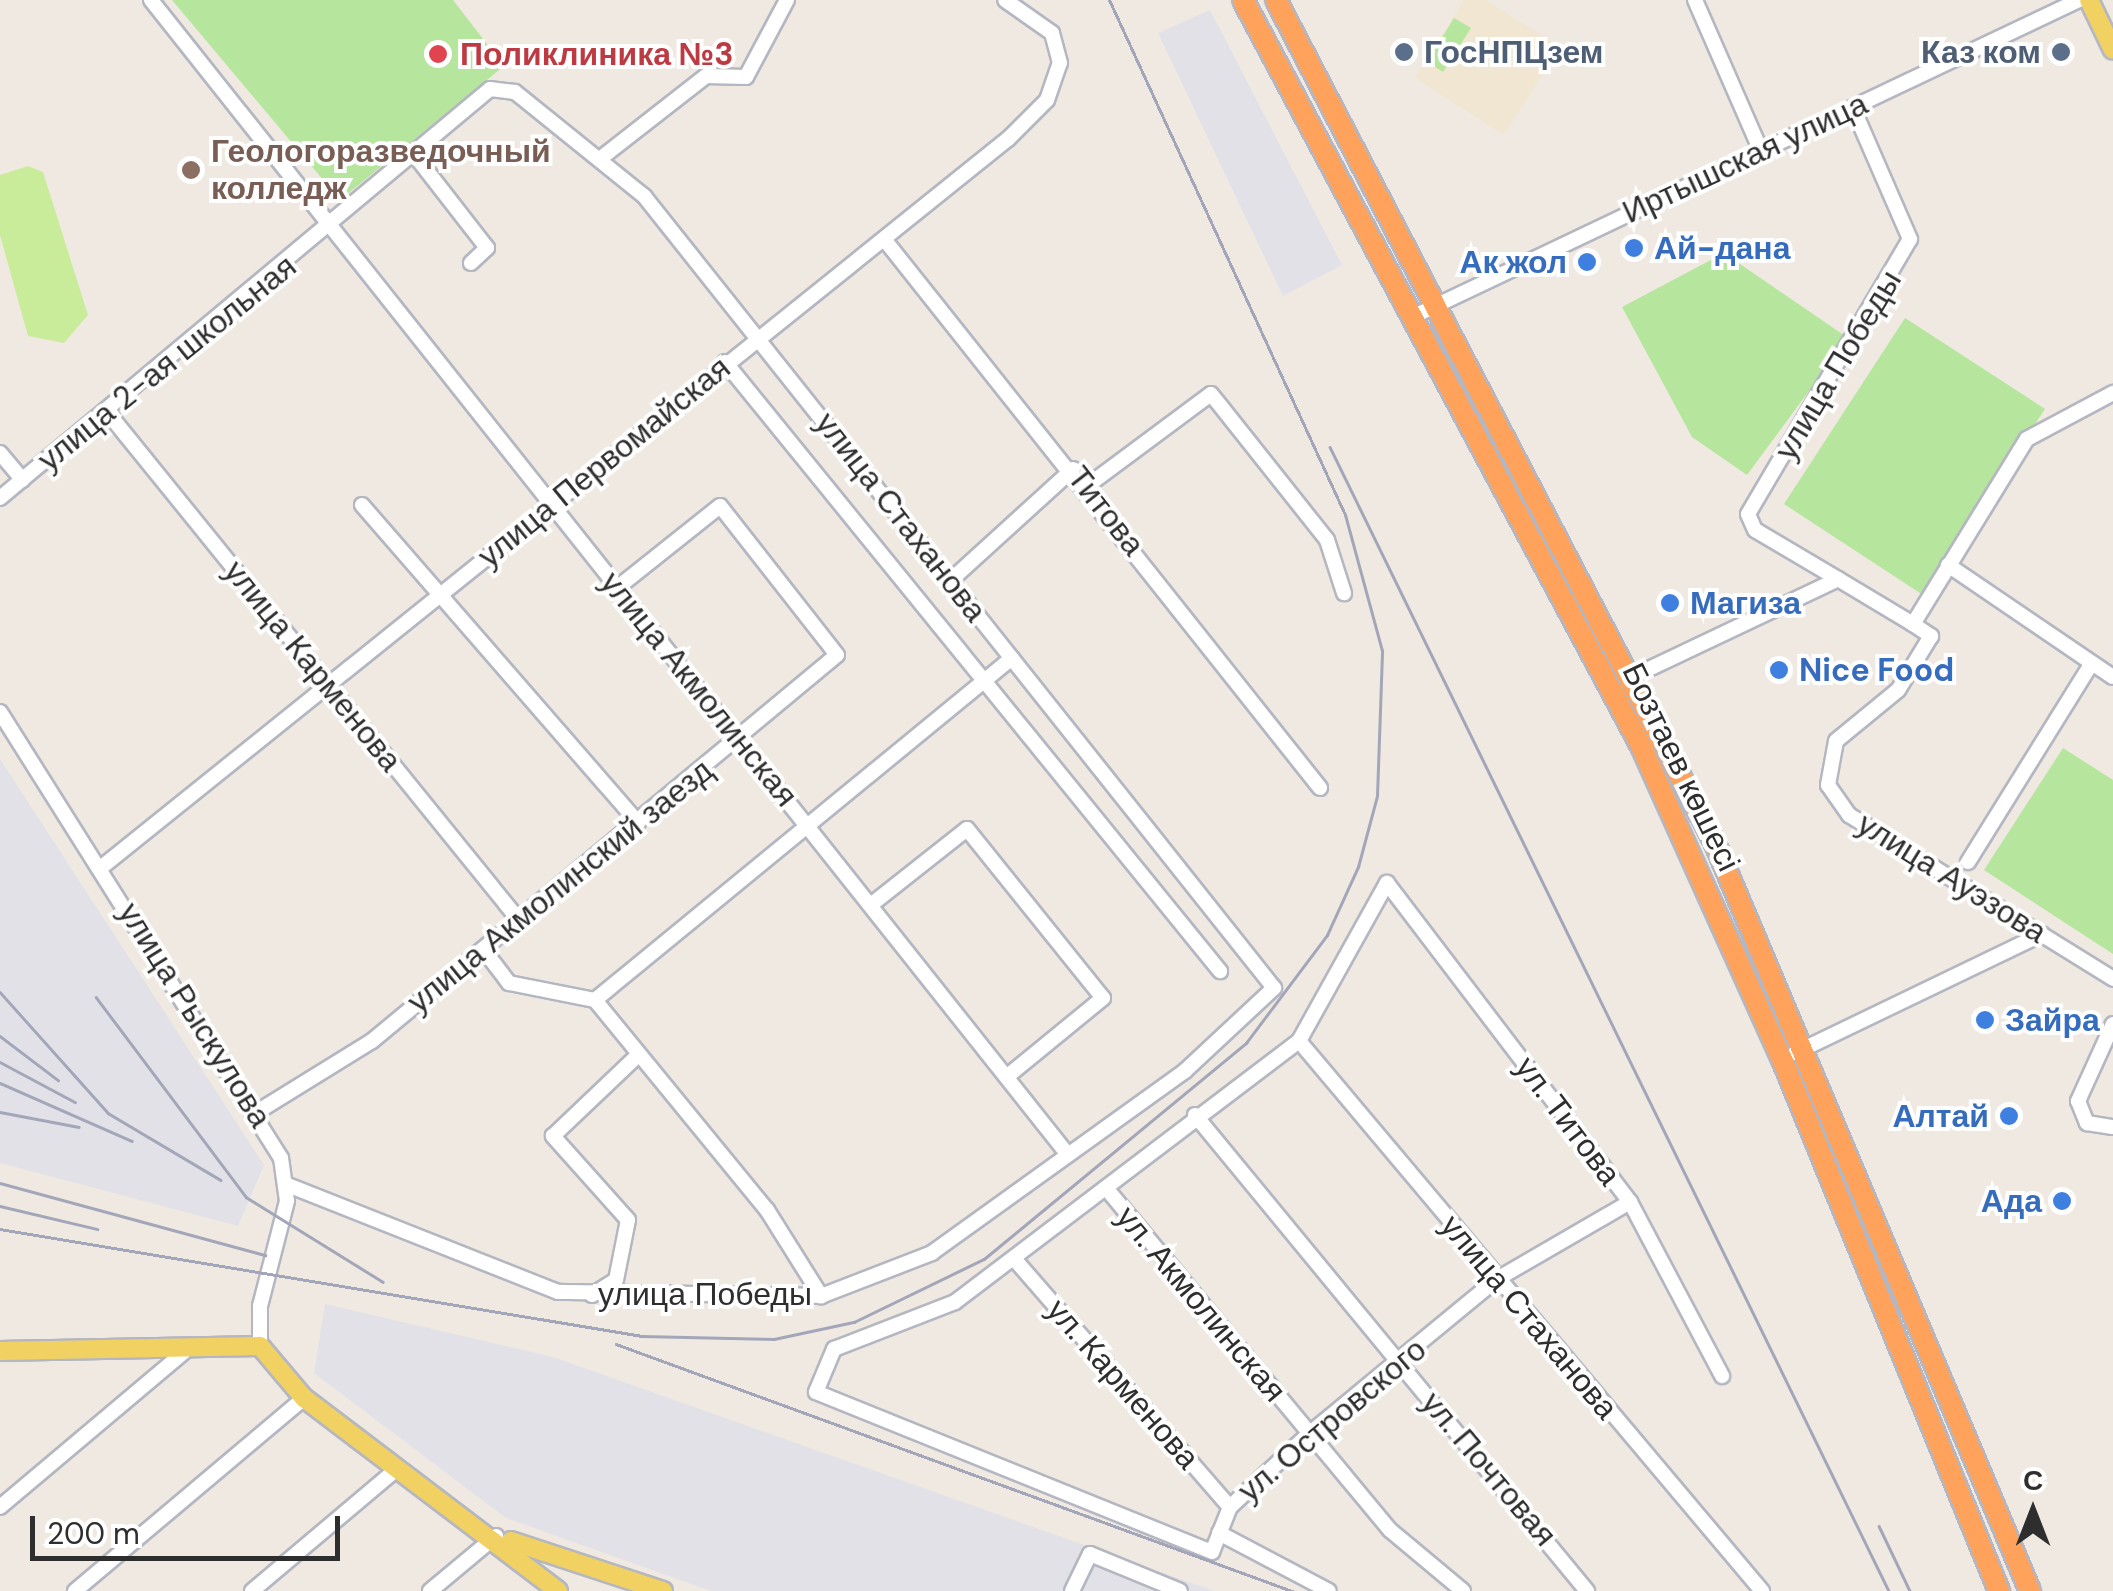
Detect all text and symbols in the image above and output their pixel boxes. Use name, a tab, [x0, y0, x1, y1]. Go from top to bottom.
place label: ГосНПЦзем	[1424, 33, 1603, 71]
place label: Каз ком	[1921, 33, 2041, 71]
place label: Поликлиника №3	[460, 35, 733, 73]
marker: Поликлиника №3	[425, 41, 451, 67]
marker: ГосНПЦзем	[1393, 41, 1415, 63]
marker: Каз ком	[2050, 41, 2072, 63]
street label: Иртышская улица	[1616, 84, 1874, 232]
place label: Геологоразведочный колледж	[211, 133, 551, 208]
marker: Геологоразведочный колледж	[180, 159, 202, 181]
place label: Ай-дана	[1654, 229, 1790, 267]
marker: Ай-дана	[1623, 237, 1645, 259]
place label: Ак жол	[1459, 243, 1567, 281]
street label: улица 2-ая школьная	[30, 247, 304, 479]
marker: Ак жол	[1576, 251, 1598, 273]
street label: улица Победы	[1766, 263, 1910, 467]
street label: улица Первомайская	[470, 349, 738, 575]
street label: улица Стаханова	[807, 405, 995, 629]
street label: Титова	[1059, 459, 1153, 563]
street label: улица Карменова	[216, 553, 410, 779]
street label: улица Акмолинская	[593, 564, 805, 814]
place label: Магиза	[1690, 584, 1801, 622]
marker: Магиза	[1659, 592, 1681, 614]
place label: Nice Food	[1799, 651, 1954, 689]
street label: Бозтаев көшесі	[1614, 657, 1748, 877]
marker: Nice Food	[1768, 659, 1790, 681]
street label: улица Акмолинский заезд	[400, 751, 720, 1021]
street label: улица Ауэзова	[1850, 805, 2054, 951]
street label: улица Рыскулова	[110, 896, 280, 1134]
place label: Зайра	[2005, 1001, 2100, 1039]
marker: Зайра	[1974, 1009, 1996, 1031]
street label: ул. Титова	[1507, 1049, 1629, 1193]
place label: Алтай	[1892, 1097, 1989, 1135]
marker: Алтай	[1998, 1105, 2020, 1127]
place label: Ада	[1981, 1182, 2042, 1220]
marker: Ада	[2051, 1190, 2073, 1212]
street label: ул. Акмолинская	[1108, 1198, 1294, 1410]
street label: улица Стаханова	[1432, 1207, 1626, 1427]
street label: улица Победы	[598, 1275, 812, 1313]
street label: ул. Карменова	[1039, 1291, 1207, 1477]
street label: ул. Островского	[1230, 1330, 1434, 1510]
street label: ул. Почтовая	[1413, 1384, 1565, 1554]
north arrow	[1983, 1461, 2083, 1561]
text: С	[2023, 1462, 2043, 1499]
scale bar	[35, 1496, 345, 1558]
text: 200 m	[47, 1514, 140, 1553]

